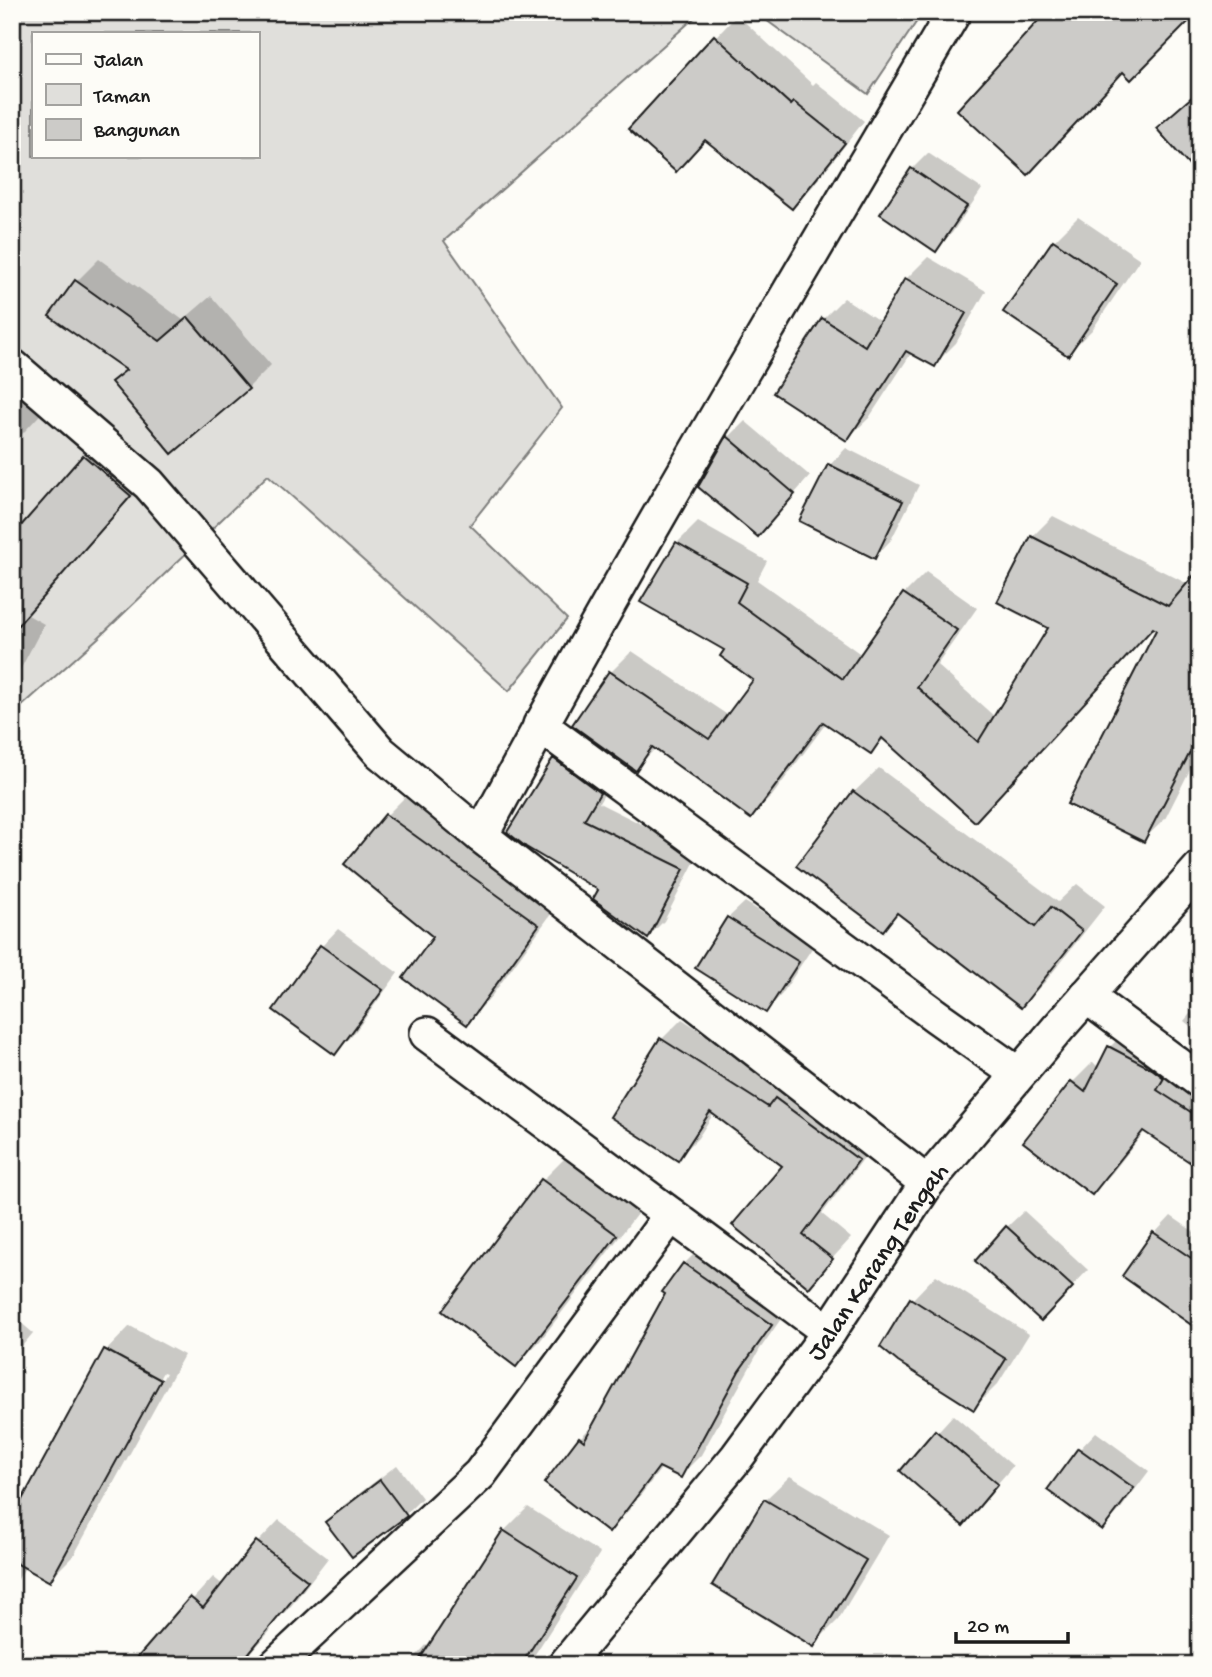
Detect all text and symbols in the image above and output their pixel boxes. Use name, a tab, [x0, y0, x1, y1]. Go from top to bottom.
legend	[32, 32, 259, 158]
text: Jalan	[94, 50, 143, 75]
text: Taman	[93, 86, 150, 111]
text: Bangunan	[93, 120, 180, 145]
street label: Jalan Karang Tengah	[802, 1158, 957, 1368]
scale bar	[956, 1600, 1068, 1644]
text: 20 m	[967, 1616, 1009, 1641]

